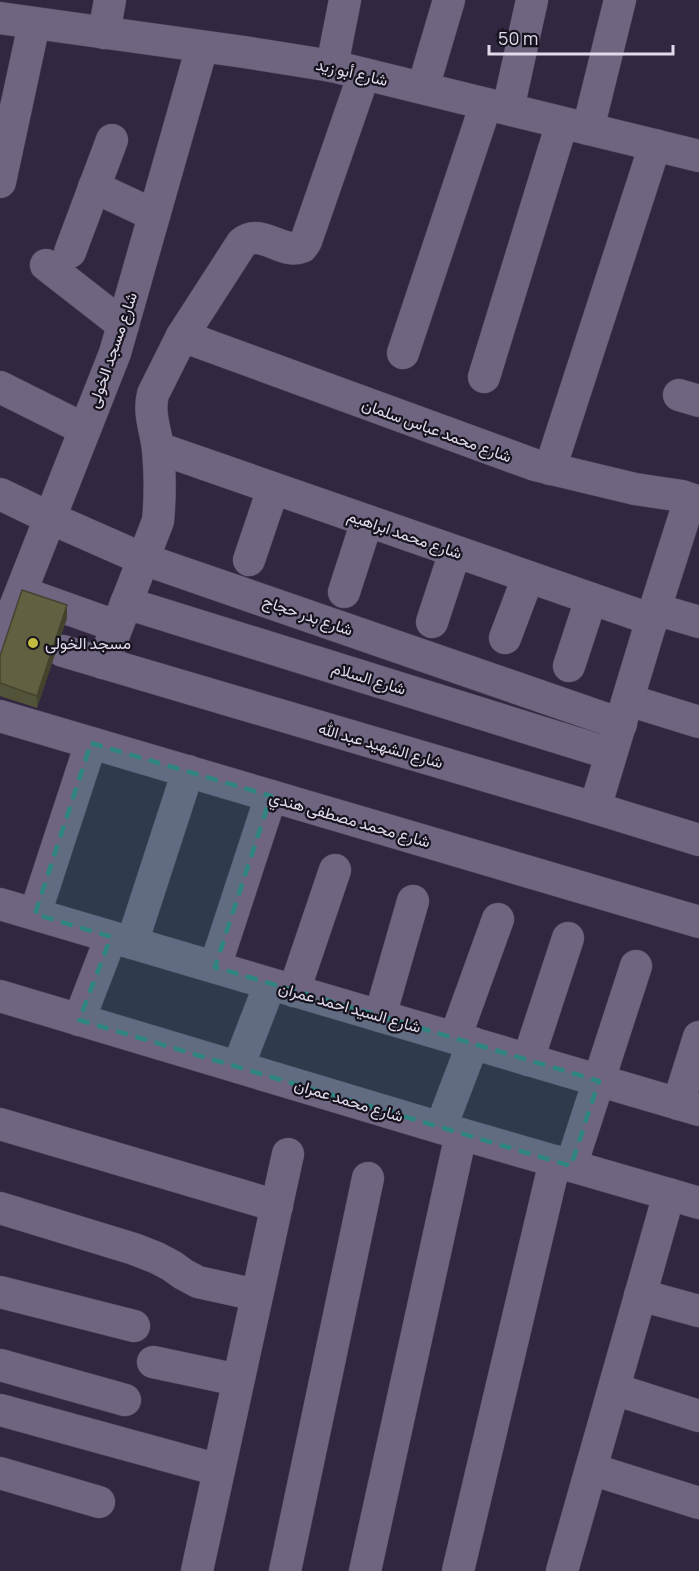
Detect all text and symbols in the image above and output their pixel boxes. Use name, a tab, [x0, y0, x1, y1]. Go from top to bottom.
scale bar	[489, 18, 674, 56]
text: 50 m	[498, 26, 538, 50]
street label: شارع أبو زيد	[314, 53, 390, 92]
street label: شارع مسجد الخولى	[82, 289, 143, 411]
street label: شارع محمد عباس سلمان	[359, 393, 515, 468]
street label: شارع محمد ابراهيم	[344, 504, 465, 565]
street label: شارع بدر حجاج	[260, 589, 356, 642]
place label: مسجد الخولى	[45, 632, 131, 654]
marker: مسجد الخولى	[26, 636, 40, 650]
street label: شارع السلام	[329, 656, 409, 701]
street label: شارع الشهيد عبد الله	[316, 717, 446, 774]
street label: شارع محمد مصطفى هندي	[266, 785, 433, 855]
street label: شارع السيد احمد عمران	[276, 976, 424, 1039]
street label: شارع محمد عمران	[292, 1073, 406, 1128]

